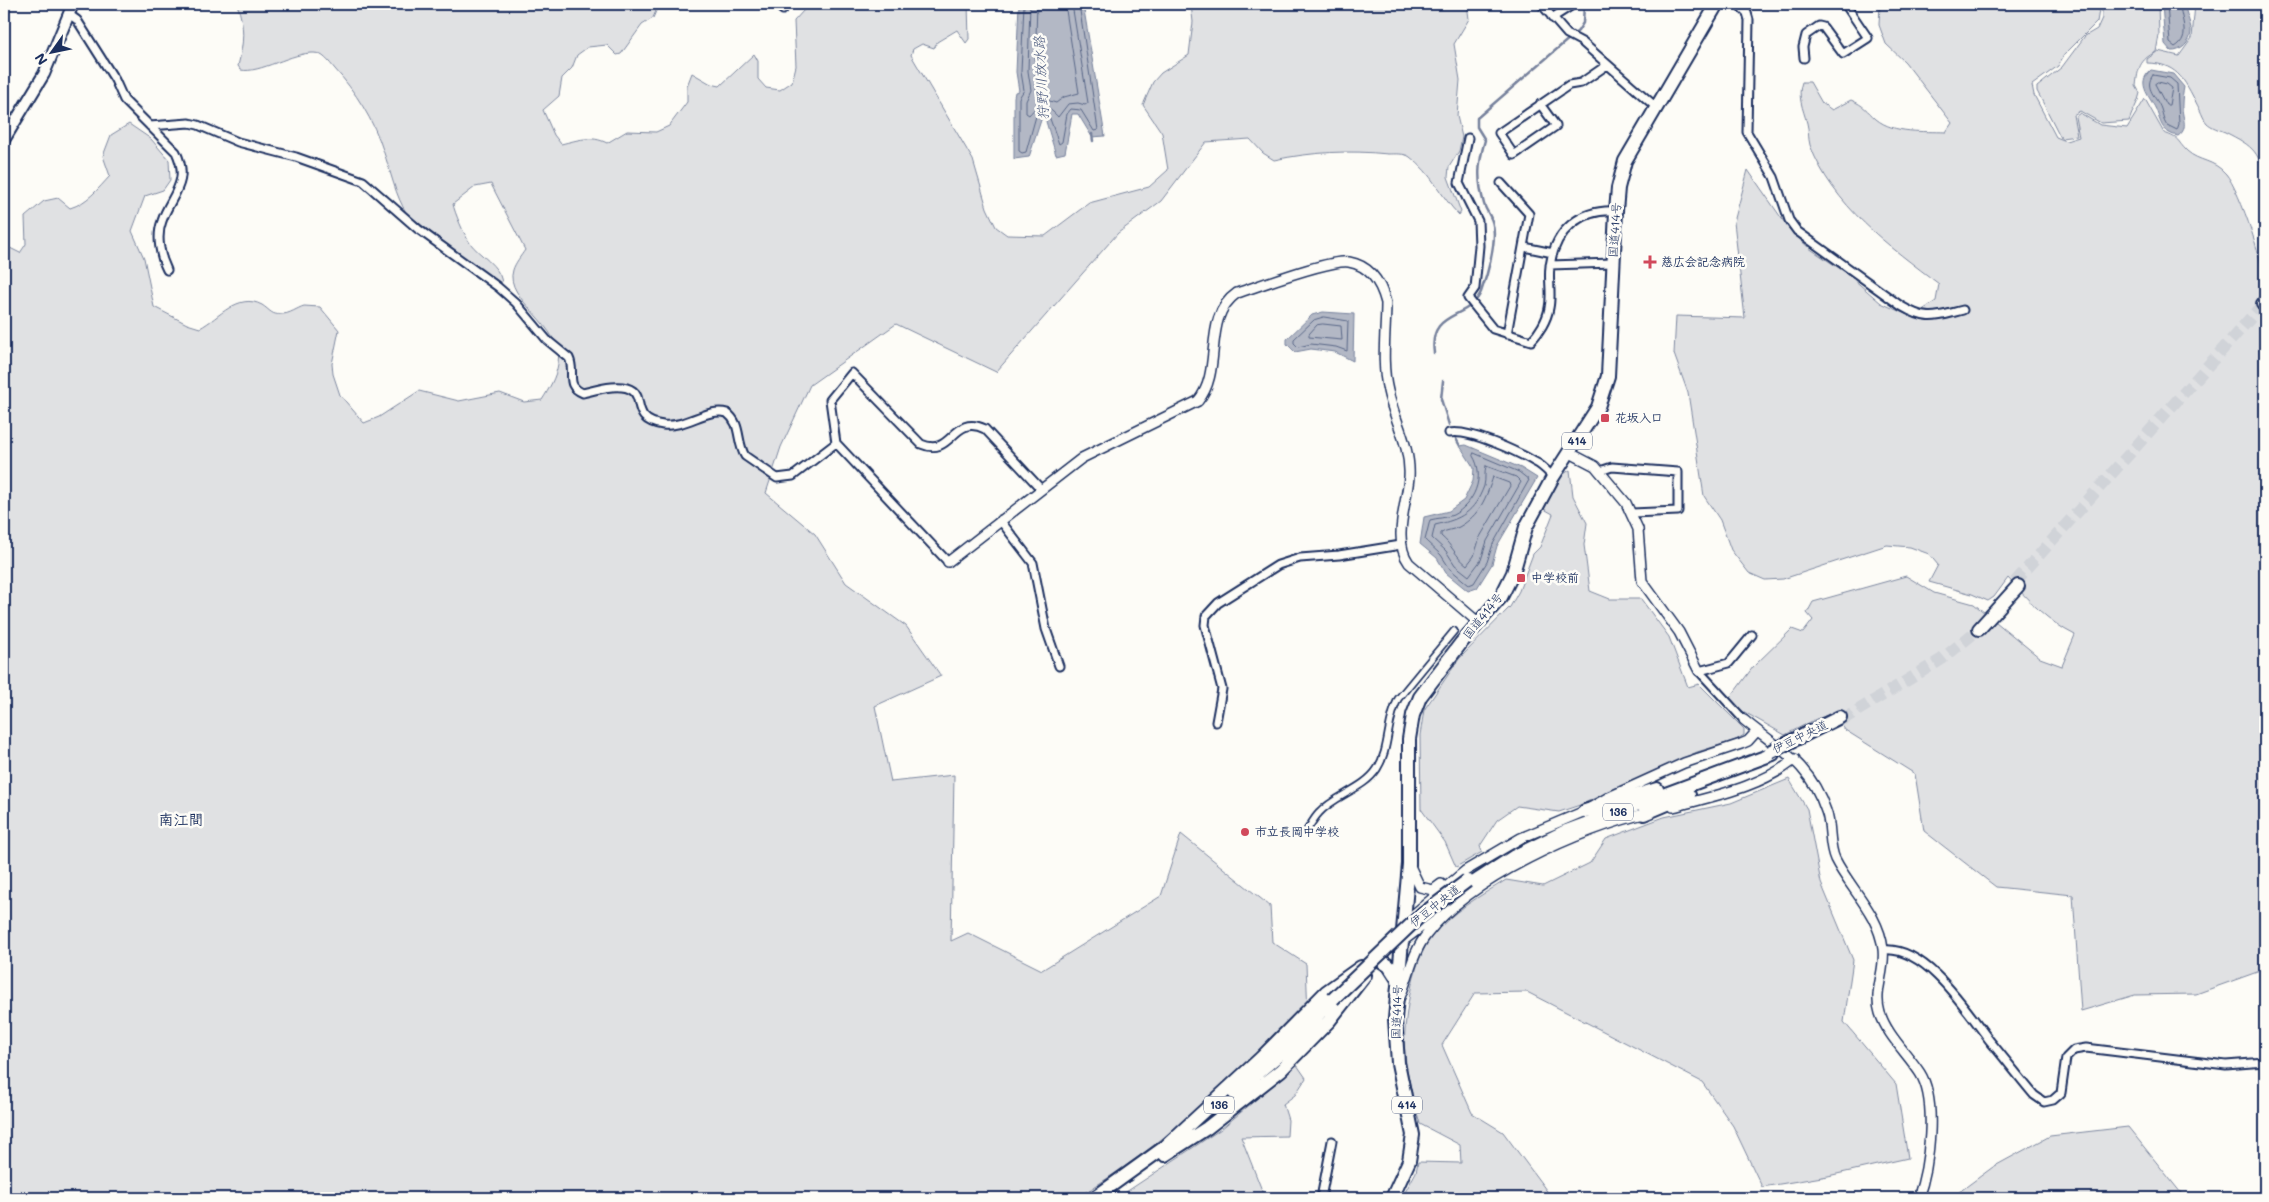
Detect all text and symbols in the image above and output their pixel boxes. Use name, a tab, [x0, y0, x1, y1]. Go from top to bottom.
north arrow	[28, 28, 78, 78]
water label: 狩野川放水路	[1029, 35, 1052, 120]
text: N	[30, 50, 52, 69]
street label: 国道414号	[1604, 202, 1624, 258]
place label: 慈広会記念病院	[1661, 253, 1745, 269]
marker: 慈広会記念病院	[1643, 255, 1657, 269]
place label: 花坂入口	[1615, 409, 1663, 425]
marker: 花坂入口	[1599, 412, 1611, 424]
road number: 414	[1562, 432, 1592, 450]
place label: 中学校前	[1531, 569, 1579, 585]
marker: 中学校前	[1515, 572, 1527, 584]
street label: 国道414号	[1459, 589, 1506, 642]
street label: 伊豆中央道	[1769, 716, 1830, 756]
road number: 136	[1603, 804, 1633, 820]
district label: 南江間	[158, 809, 204, 829]
place label: 市立長岡中学校	[1255, 823, 1339, 839]
marker: 市立長岡中学校	[1239, 826, 1251, 838]
street label: 伊豆中央道	[1406, 880, 1463, 930]
street label: 国道414号	[1387, 984, 1405, 1040]
road number: 136	[1204, 1096, 1234, 1114]
road number: 414	[1392, 1096, 1422, 1114]

